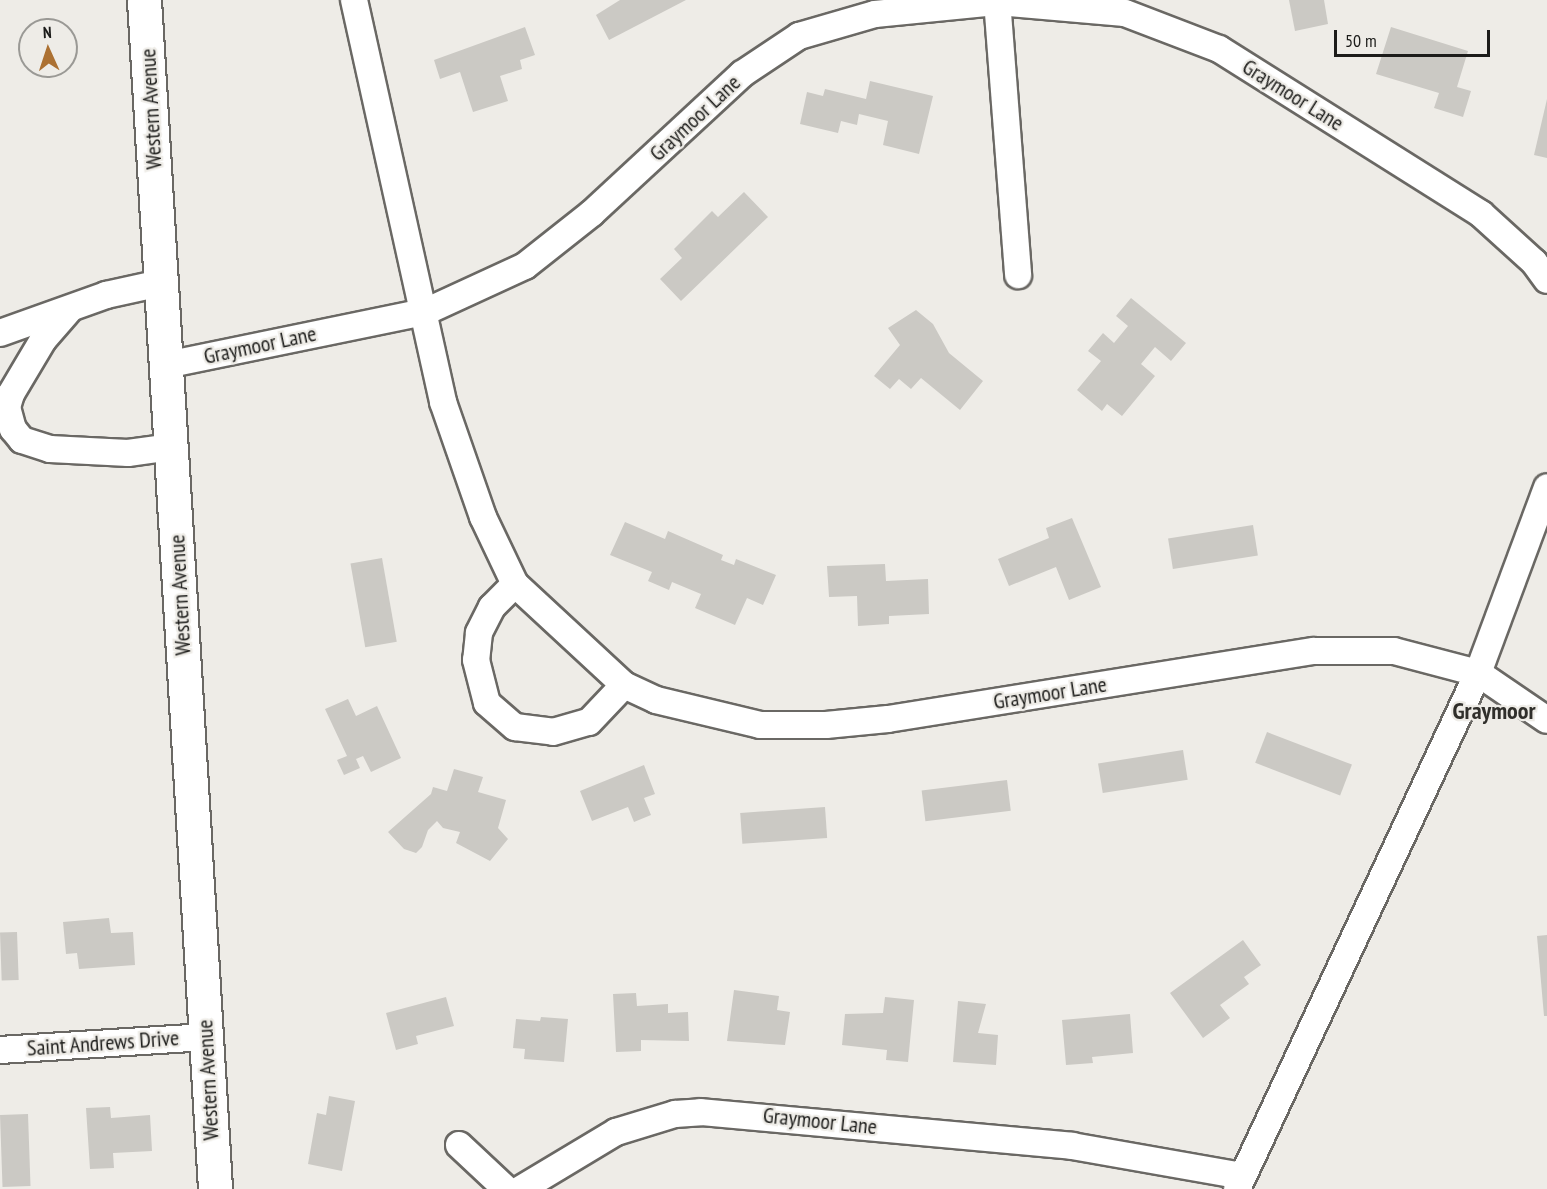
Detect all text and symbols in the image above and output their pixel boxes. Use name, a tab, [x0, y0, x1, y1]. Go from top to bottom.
north arrow	[18, 18, 78, 78]
scale bar	[1337, 18, 1493, 56]
text: N	[42, 22, 52, 42]
text: 50 m	[1345, 29, 1377, 52]
street label: Western Avenue	[135, 48, 167, 170]
street label: Graymoor Lane	[1238, 54, 1348, 136]
street label: Graymoor Lane	[644, 69, 746, 167]
street label: Graymoor Lane	[201, 320, 319, 370]
street label: Western Avenue	[164, 534, 196, 656]
street label: Graymoor Lane	[991, 671, 1109, 715]
district label: Graymoor	[1453, 697, 1535, 725]
street label: Western Avenue	[192, 1019, 224, 1141]
street label: Saint Andrews Drive	[26, 1024, 180, 1062]
street label: Graymoor Lane	[762, 1102, 878, 1140]

